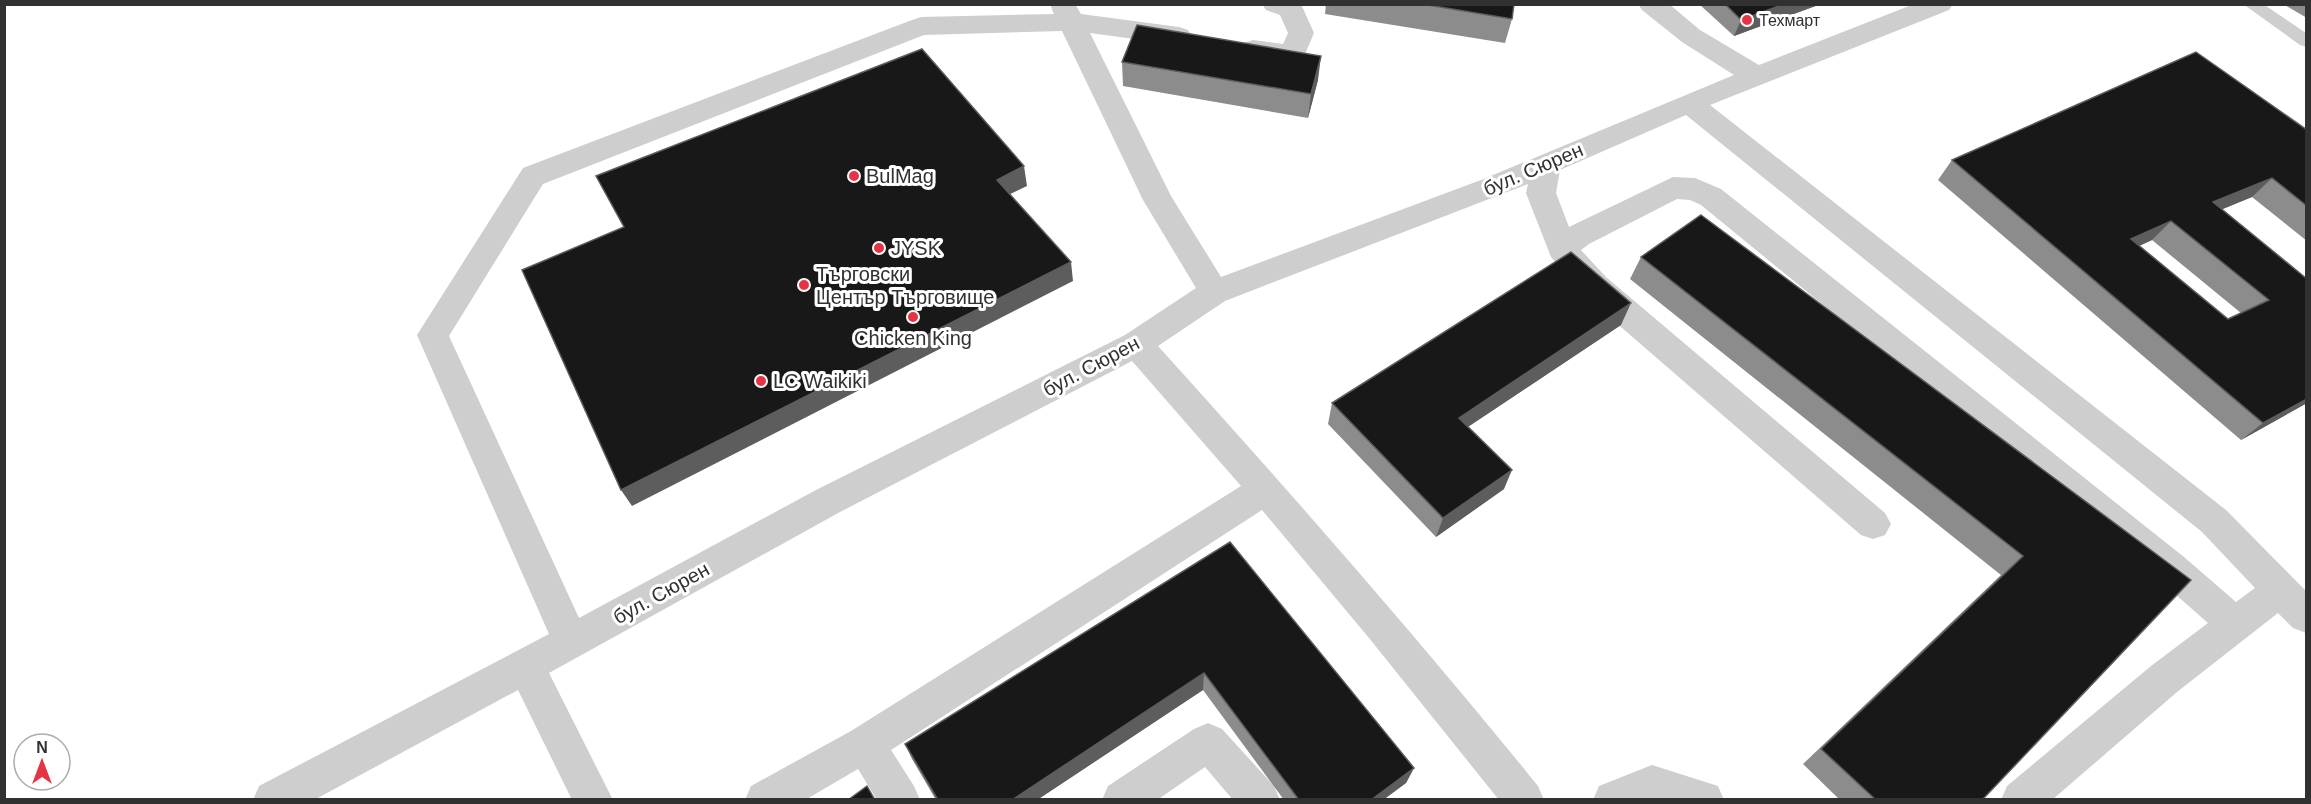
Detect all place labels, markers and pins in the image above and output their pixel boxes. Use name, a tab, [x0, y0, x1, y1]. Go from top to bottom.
place label: Техмарт	[1759, 12, 1821, 29]
marker: Техмарт	[1740, 13, 1754, 27]
place label: BulMag	[866, 165, 934, 187]
marker: BulMag	[847, 169, 861, 183]
place label: JYSK	[891, 237, 942, 259]
marker: JYSK	[872, 241, 886, 255]
place label: Търговски Център Търговище	[816, 263, 994, 308]
marker: Търговски Център Търговище	[797, 278, 811, 292]
marker: Chicken King	[906, 310, 920, 324]
place label: Chicken King	[854, 327, 972, 349]
place label: LC Waikiki	[773, 370, 867, 392]
marker: LC Waikiki	[754, 374, 768, 388]

